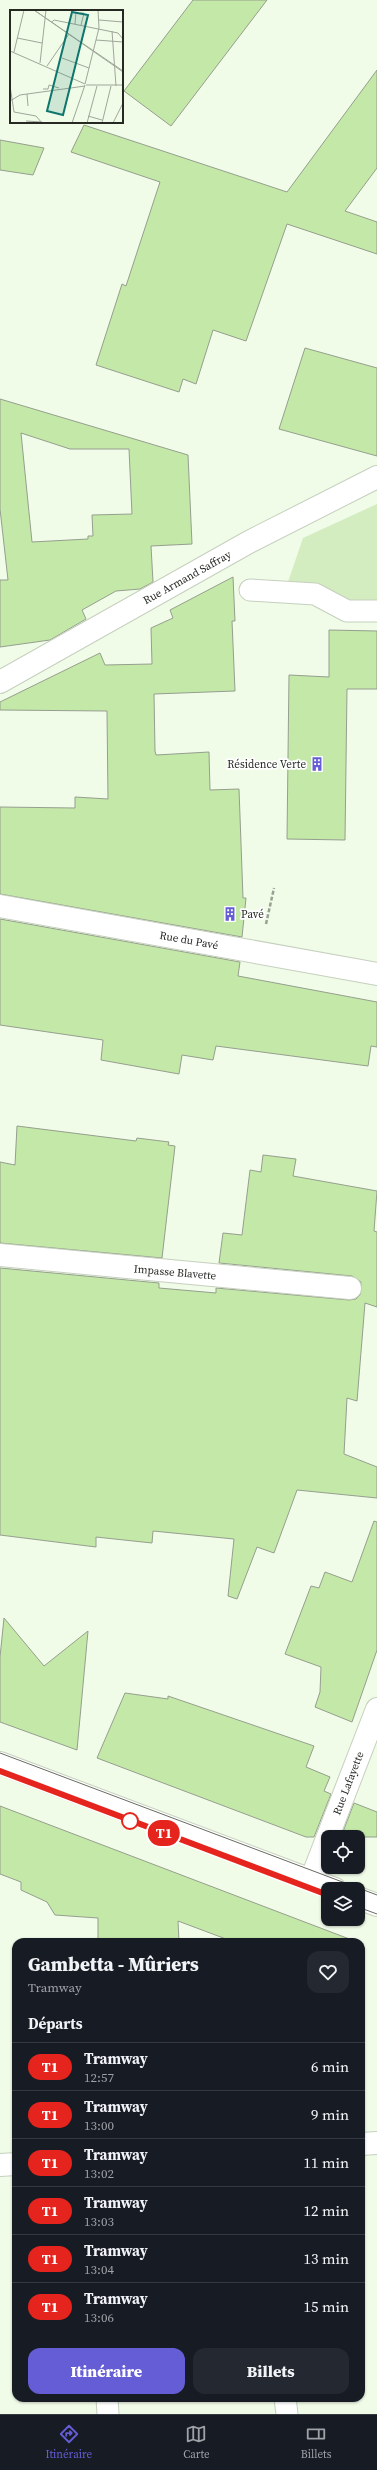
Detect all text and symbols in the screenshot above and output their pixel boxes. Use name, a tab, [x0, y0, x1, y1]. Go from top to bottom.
inset map	[10, 10, 123, 123]
street label: Rue Armand Saffray	[141, 547, 234, 608]
building icon: Résidence Verte	[309, 756, 325, 772]
place label: Résidence Verte	[227, 757, 306, 772]
building icon: Pavé	[222, 906, 238, 922]
place label: Pavé	[241, 907, 264, 922]
street label: Rue du Pavé	[158, 928, 220, 953]
street label: Impasse Blavette	[133, 1261, 217, 1284]
street label: Rue Lafayette	[329, 1749, 368, 1817]
unlabelled marker	[121, 1812, 139, 1830]
line badge: T1	[146, 1820, 182, 1846]
text: T1	[156, 1823, 172, 1843]
map controls	[321, 1830, 365, 1926]
button: locate	[321, 1830, 365, 1874]
button: layers	[321, 1882, 365, 1926]
text: Gambetta - Mûriers	[28, 1951, 199, 1977]
button: heart	[307, 1951, 349, 1993]
text: Tramway	[28, 1979, 82, 1996]
text: Départs	[28, 2013, 83, 2034]
text: Tramway	[84, 2048, 148, 2069]
text: 6 min	[311, 2056, 349, 2077]
text: T1	[42, 2057, 58, 2077]
text: 12:57	[84, 2069, 114, 2086]
text: Tramway	[84, 2096, 148, 2117]
text: 9 min	[311, 2104, 349, 2125]
text: T1	[42, 2105, 58, 2125]
text: 13:00	[84, 2117, 114, 2134]
text: Tramway	[84, 2144, 148, 2165]
text: 11 min	[303, 2152, 349, 2173]
text: T1	[42, 2153, 58, 2173]
text: 13:02	[84, 2165, 114, 2182]
text: Tramway	[84, 2192, 148, 2213]
text: 12 min	[303, 2200, 349, 2221]
text: T1	[42, 2201, 58, 2221]
text: 13:03	[84, 2213, 114, 2230]
text: Tramway	[84, 2240, 148, 2261]
text: 13 min	[303, 2248, 349, 2269]
text: T1	[42, 2249, 58, 2269]
text: 13:04	[84, 2261, 114, 2278]
text: Tramway	[84, 2288, 148, 2309]
text: 15 min	[303, 2296, 349, 2317]
text: T1	[42, 2297, 58, 2317]
text: 13:06	[84, 2309, 114, 2326]
button: Itinéraire	[28, 2348, 185, 2394]
button: Billets	[193, 2348, 349, 2394]
tab: Itinéraire	[46, 2423, 92, 2462]
tab: Carte	[183, 2423, 210, 2462]
tab: Billets	[301, 2423, 331, 2462]

